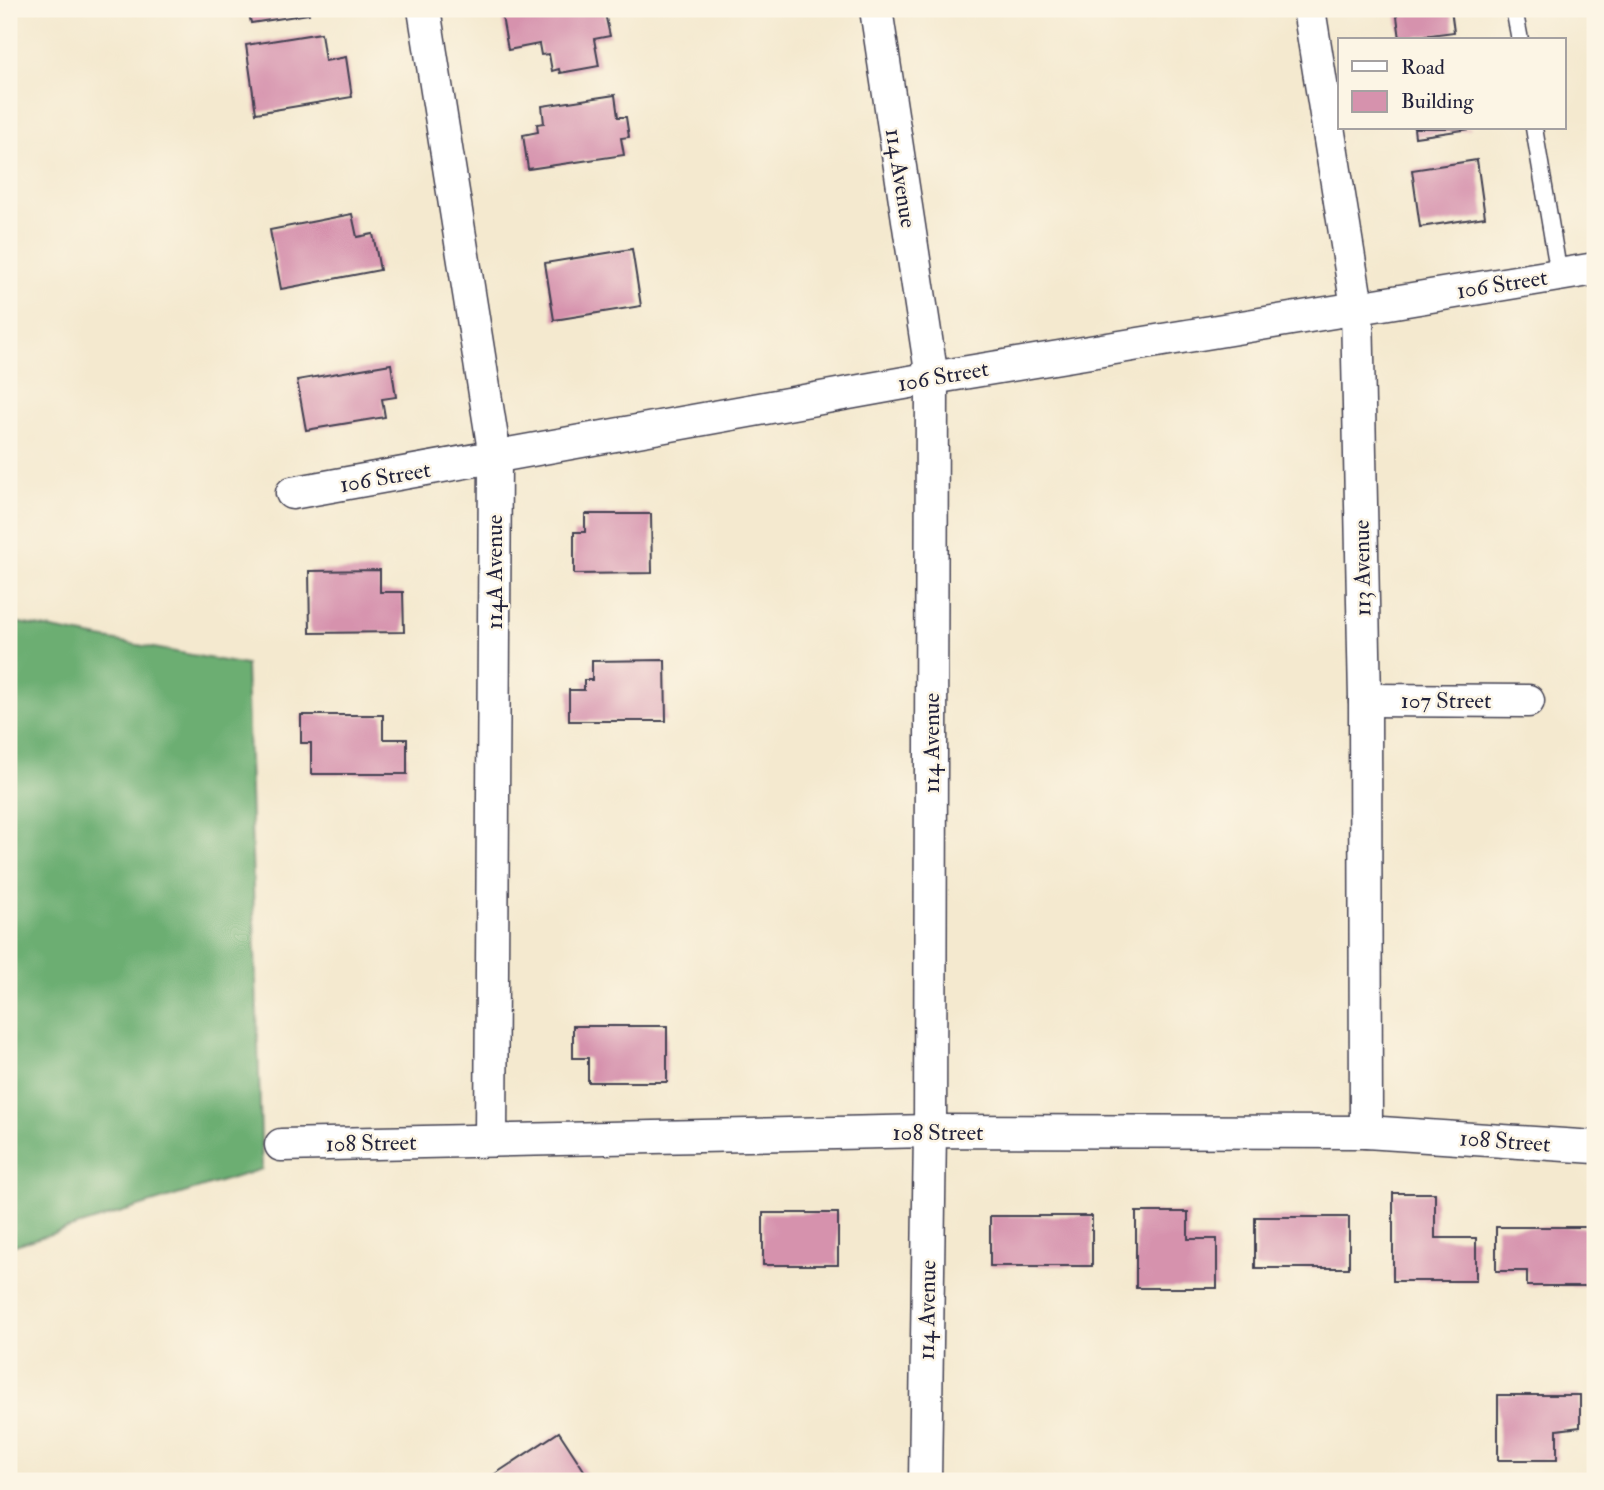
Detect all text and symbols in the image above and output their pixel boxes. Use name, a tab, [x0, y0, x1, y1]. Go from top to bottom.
legend	[1338, 38, 1566, 130]
text: Road	[1401, 54, 1446, 81]
text: Building	[1401, 88, 1474, 115]
street label: 114 Avenue	[879, 126, 923, 230]
street label: 106 Street	[1454, 263, 1550, 305]
street label: 106 Street	[895, 354, 991, 398]
street label: 106 Street	[337, 455, 433, 499]
street label: 114A Avenue	[480, 514, 509, 629]
street label: 113 Avenue	[1347, 519, 1377, 617]
street label: 107 Street	[1401, 686, 1491, 715]
street label: 114 Avenue	[917, 692, 946, 793]
street label: 108 Street	[893, 1118, 983, 1147]
street label: 108 Street	[1459, 1123, 1551, 1159]
street label: 108 Street	[325, 1128, 417, 1158]
street label: 114 Avenue	[912, 1259, 942, 1360]

